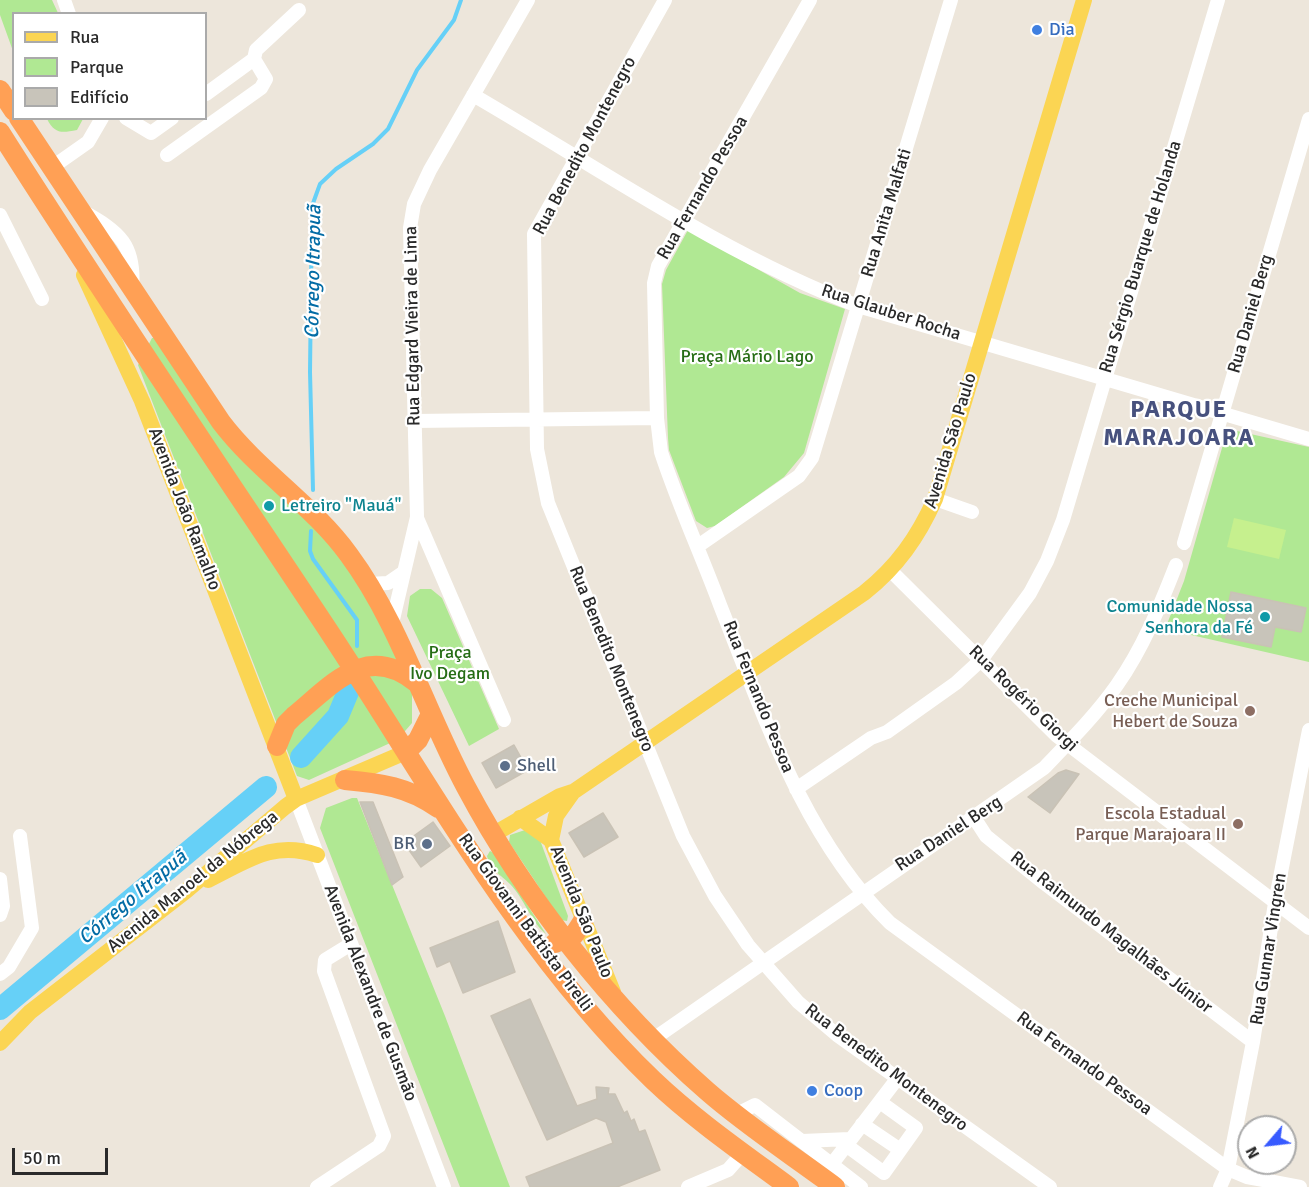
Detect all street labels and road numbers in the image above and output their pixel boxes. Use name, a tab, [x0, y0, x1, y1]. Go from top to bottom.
street label: Rua Benedito Montenegro	[529, 53, 641, 239]
street label: Rua Fernando Pessoa	[653, 112, 753, 264]
street label: Rua Sérgio Buarque de Holanda	[1095, 138, 1187, 376]
street label: Rua Anita Malfati	[857, 146, 917, 280]
street label: Rua Edgard Vieira de Lima	[400, 226, 426, 426]
street label: Rua Daniel Berg	[1224, 252, 1278, 376]
street label: Rua Glauber Rocha	[818, 280, 964, 346]
street label: Avenida São Paulo	[920, 371, 982, 511]
street label: Avenida João Ramalho	[143, 425, 225, 593]
street label: Rua Benedito Montenegro	[564, 563, 658, 755]
street label: Rua Fernando Pessoa	[718, 618, 798, 776]
street label: Rua Rogério Giorgi	[964, 641, 1082, 757]
street label: Rua Daniel Berg	[892, 792, 1006, 876]
street label: Avenida Manoel da Nóbrega	[103, 806, 283, 958]
street label: Rua Giovanni Battista Pirelli	[453, 830, 597, 1016]
street label: Avenida São Paulo	[545, 843, 617, 981]
street label: Rua Raimundo Magalhães Júnior	[1006, 847, 1216, 1019]
street label: Rua Gunnar Vingren	[1246, 871, 1292, 1027]
street label: Avenida Alexandre de Gusmão	[319, 882, 421, 1104]
street label: Rua Benedito Montenegro	[800, 1000, 972, 1136]
street label: Rua Fernando Pessoa	[1012, 1008, 1156, 1120]

